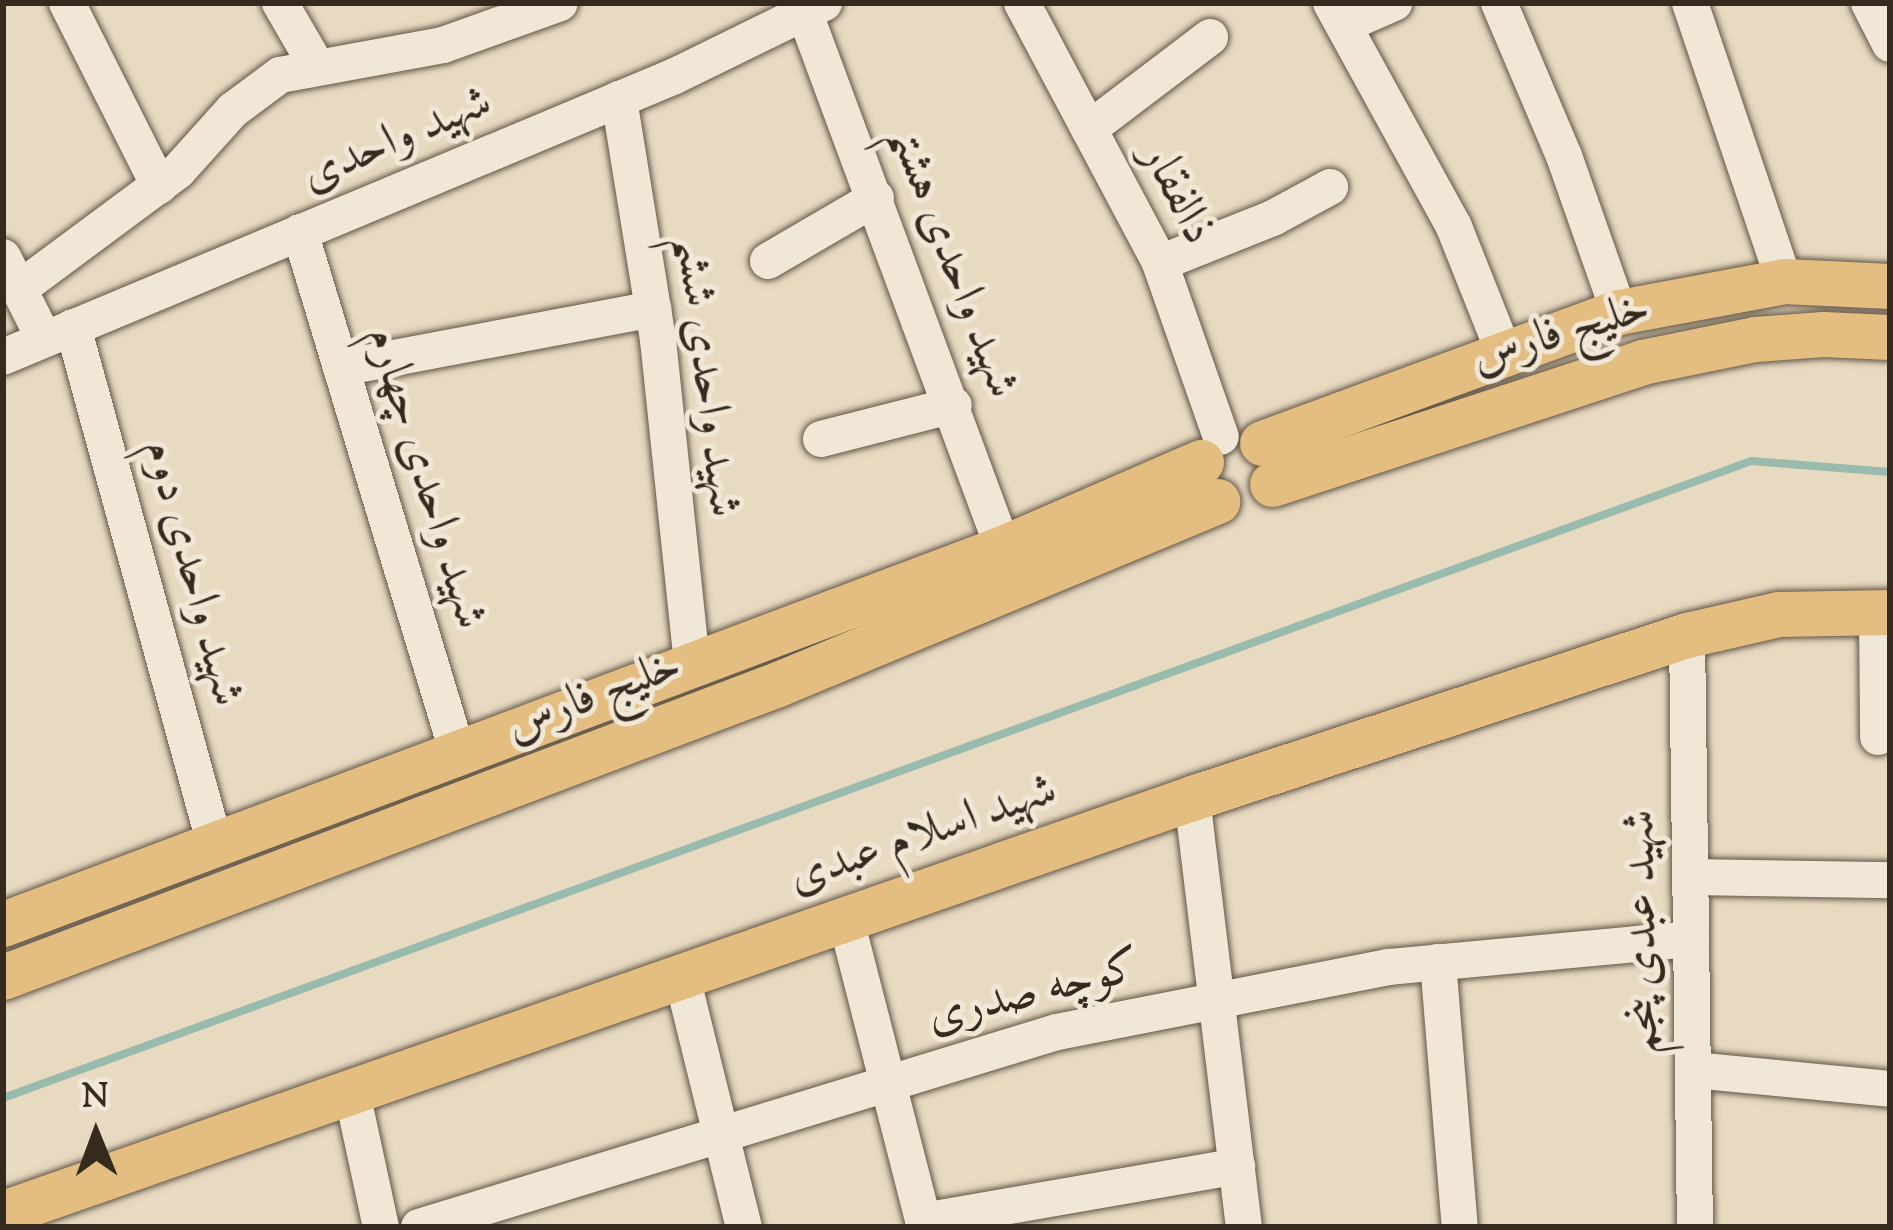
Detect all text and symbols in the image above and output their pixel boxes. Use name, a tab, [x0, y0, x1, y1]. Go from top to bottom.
street label: شهید واحدی	[293, 74, 501, 206]
street label: شهید واحدی هشتم	[874, 118, 1030, 406]
street label: ذالفقار	[1126, 133, 1226, 255]
street label: شهید واحدی ششم	[660, 232, 752, 520]
street label: خلیج فارس	[1465, 280, 1657, 388]
street label: شهید واحدی چهارم	[352, 320, 498, 636]
street label: شهید واحدی دوم	[129, 433, 255, 713]
street label: خلیج فارس	[498, 637, 690, 757]
street label: شهید اسلام عبدی	[781, 762, 1065, 908]
street label: شهید عبدی پنجم	[1612, 809, 1674, 1055]
street label: کوچه صدری	[921, 939, 1147, 1047]
north arrow	[36, 1074, 156, 1194]
text: N	[82, 1074, 109, 1122]

